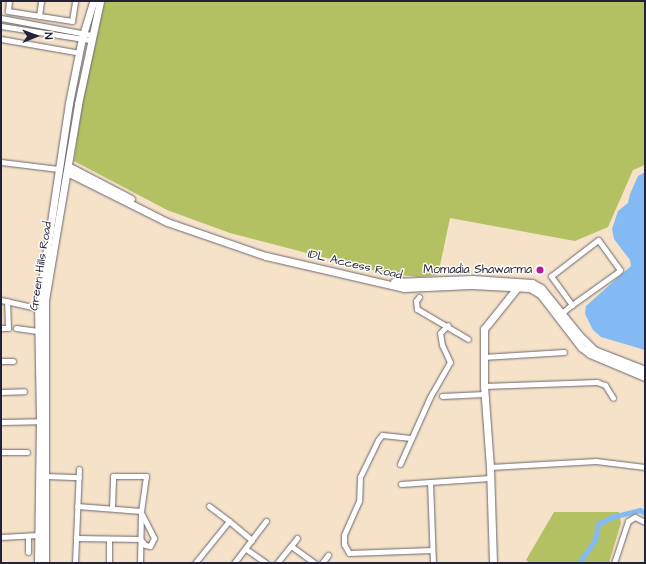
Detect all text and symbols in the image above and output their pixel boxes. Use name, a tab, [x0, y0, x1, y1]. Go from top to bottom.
north arrow	[16, 16, 56, 56]
text: N	[41, 32, 56, 39]
street label: Green Hills Road	[27, 220, 55, 312]
street label: IDL Access Road	[306, 247, 404, 283]
place label: Momadia Shawarma	[423, 263, 532, 277]
marker: Momadia Shawarma	[535, 265, 545, 275]

